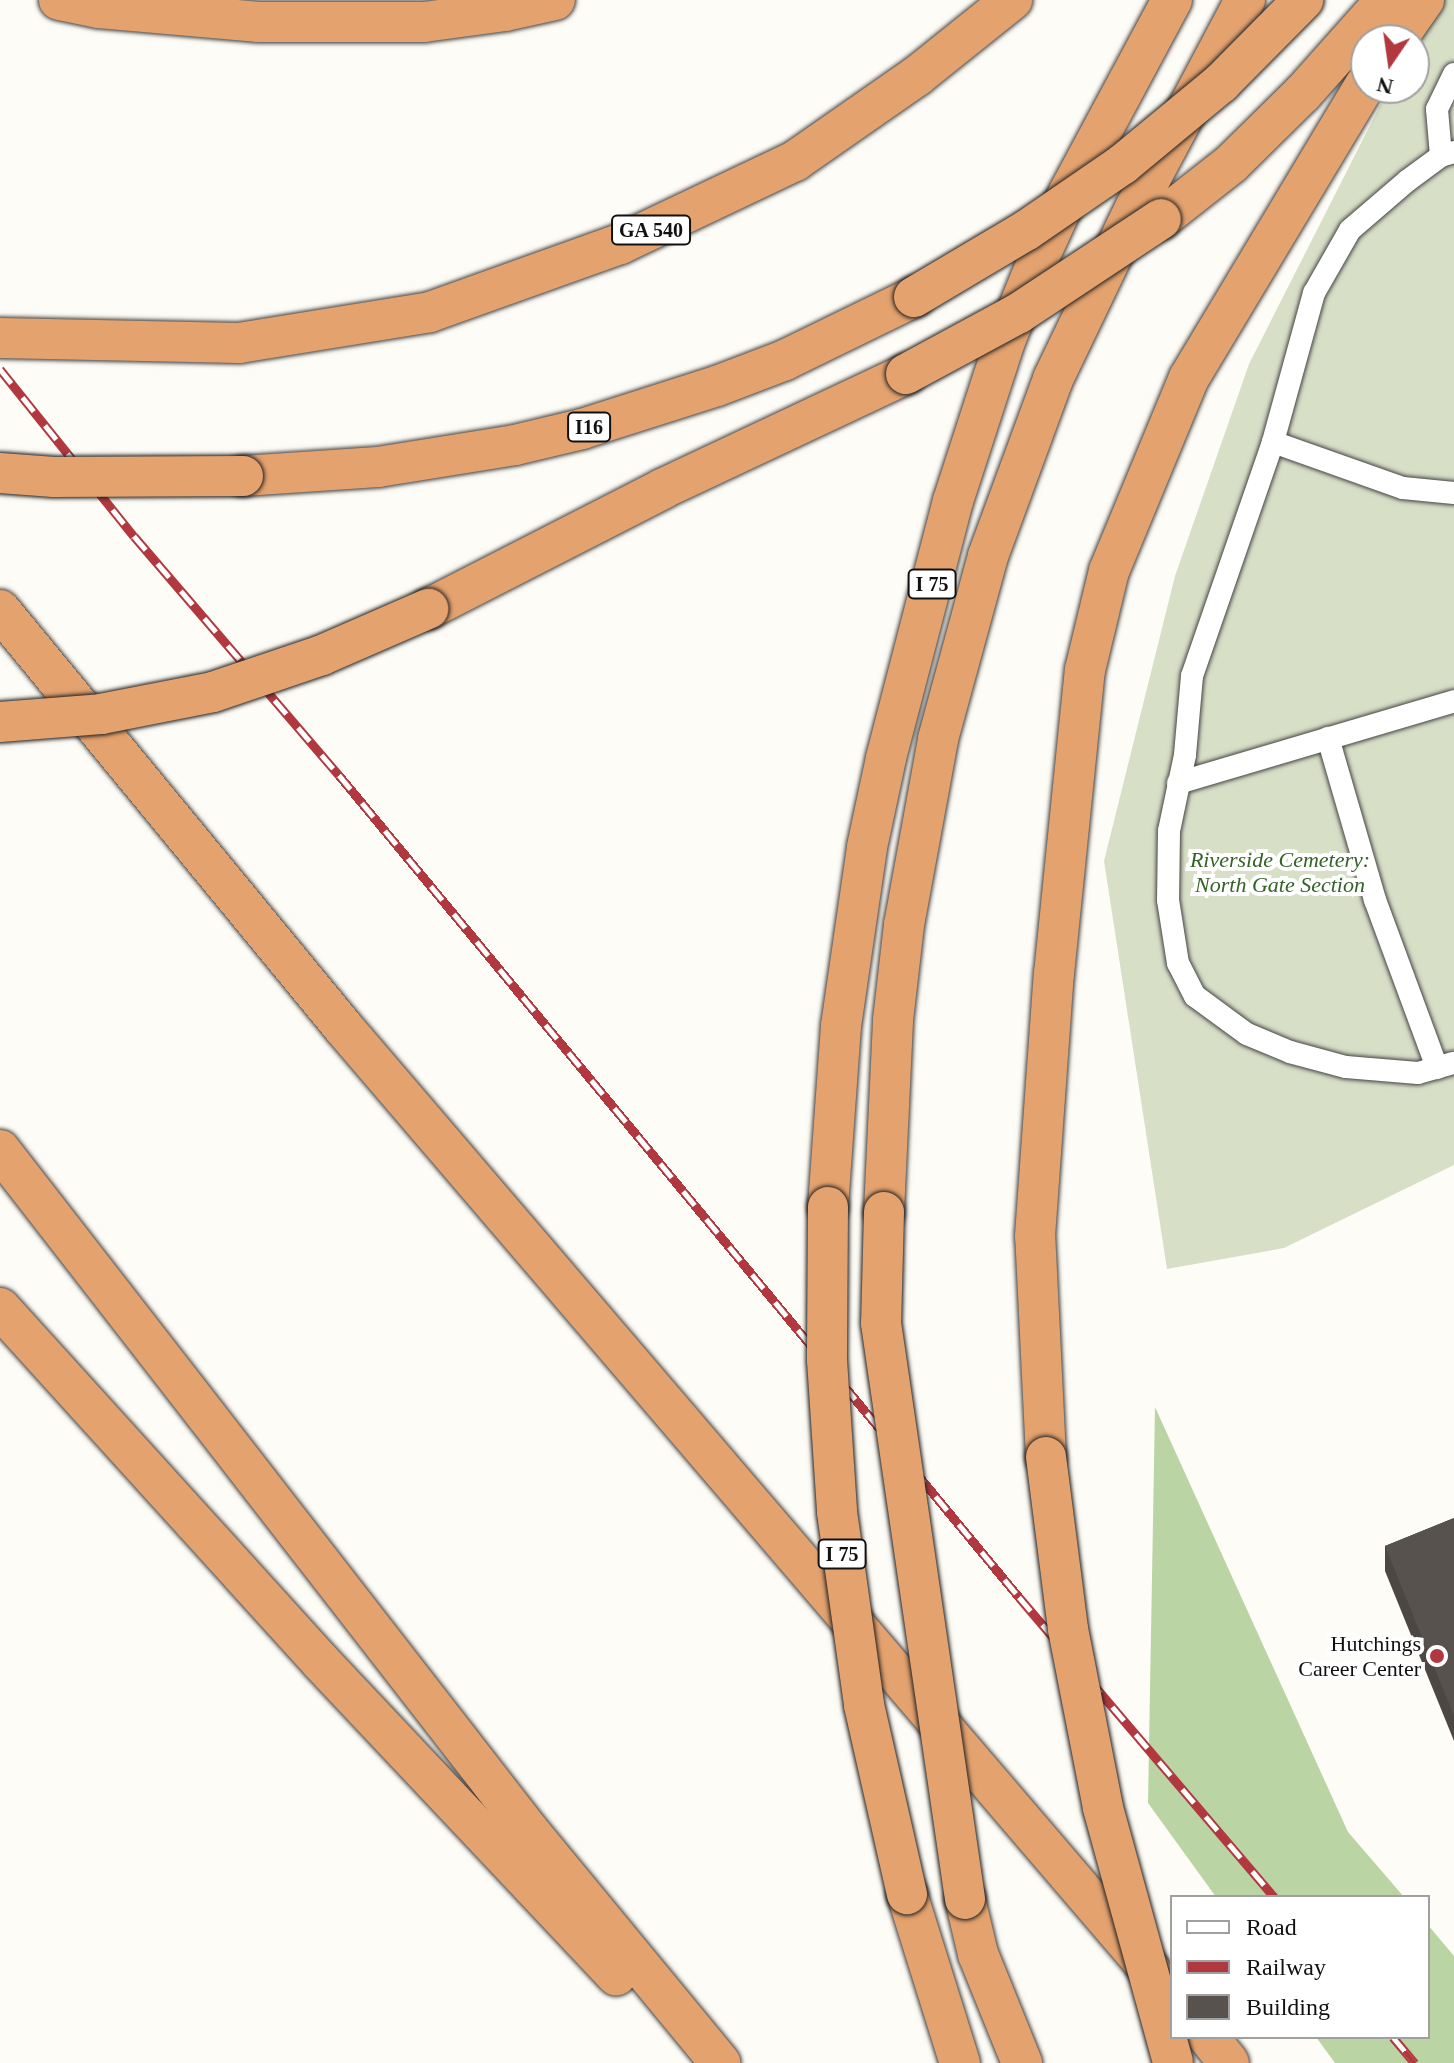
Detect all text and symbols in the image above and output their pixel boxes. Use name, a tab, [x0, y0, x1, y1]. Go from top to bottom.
north arrow	[1350, 24, 1430, 104]
text: N	[1374, 72, 1395, 100]
road number: GA 540	[609, 214, 693, 246]
road number: I16	[567, 411, 611, 443]
road number: I 75	[906, 568, 958, 600]
park label: Riverside Cemetery: North Gate Section	[1190, 846, 1370, 898]
road number: I 75	[816, 1538, 868, 1570]
place label: Hutchings Career Center	[1298, 1630, 1421, 1682]
marker: Hutchings Career Center	[1428, 1647, 1446, 1665]
legend	[1170, 1895, 1430, 2039]
text: Road	[1246, 1914, 1297, 1940]
text: Railway	[1246, 1954, 1326, 1980]
text: Building	[1246, 1994, 1330, 2020]

